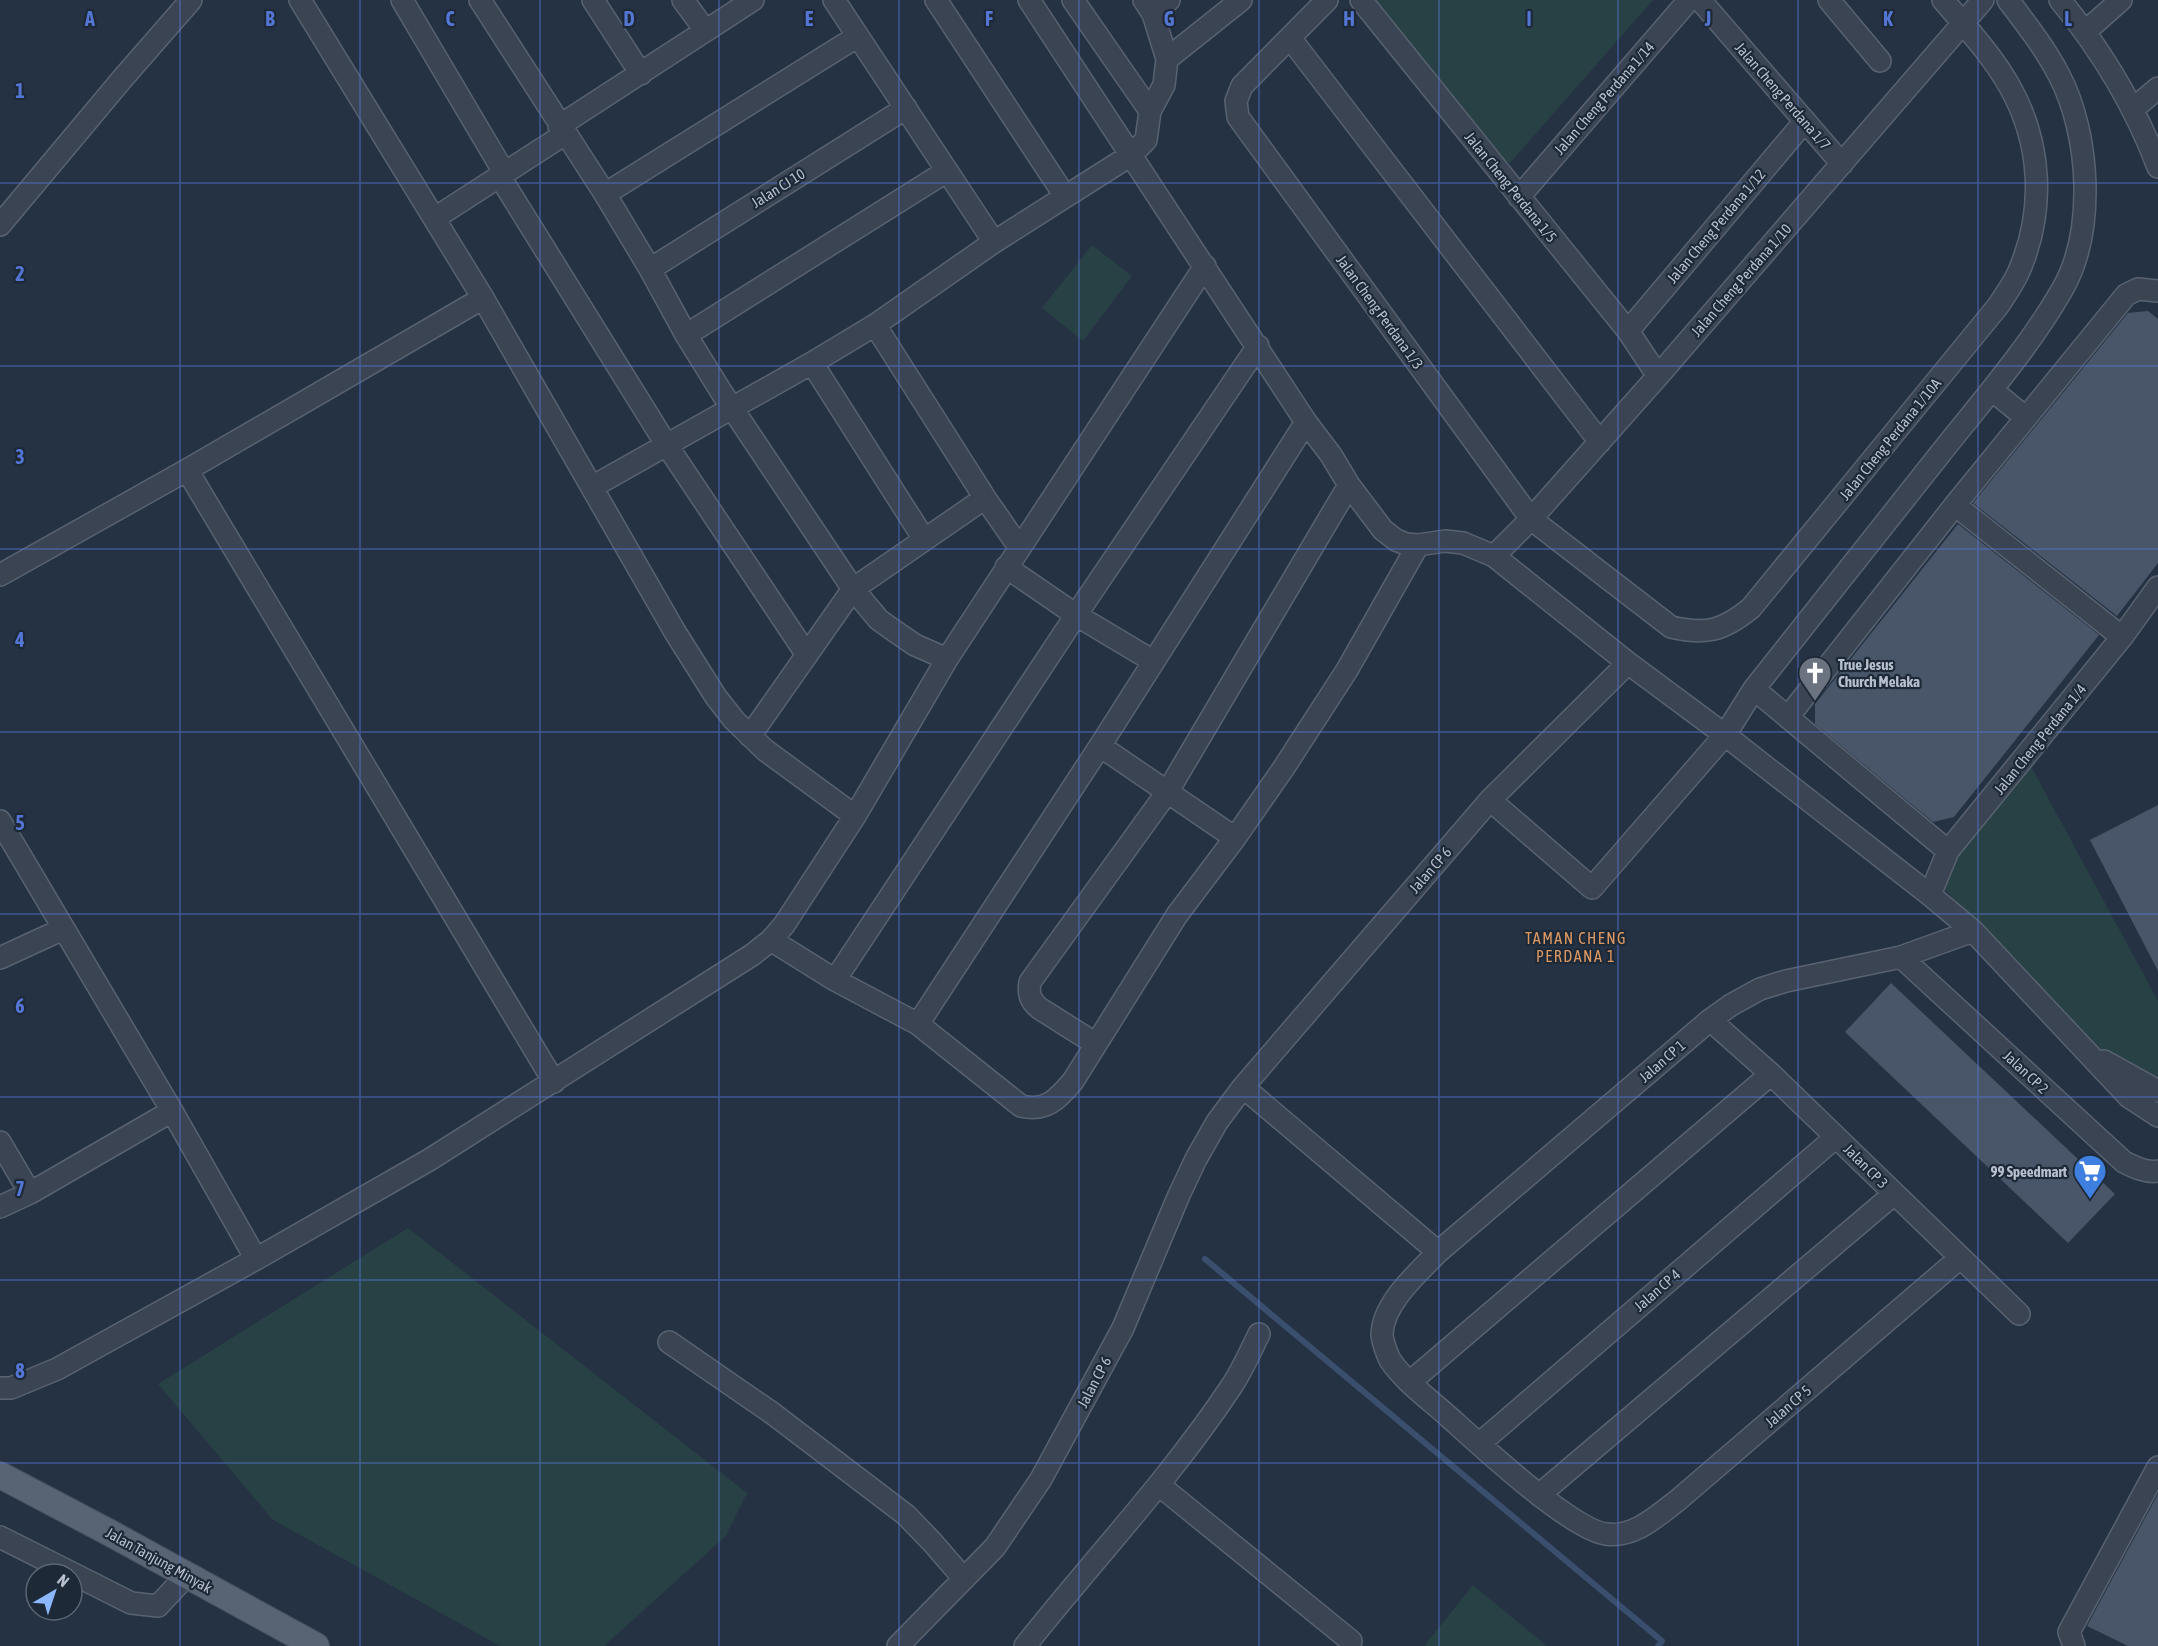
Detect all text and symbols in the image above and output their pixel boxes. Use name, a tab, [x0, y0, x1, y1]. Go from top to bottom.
text: A	[84, 7, 95, 30]
text: B	[265, 7, 275, 30]
text: C	[446, 7, 455, 30]
text: D	[623, 7, 635, 30]
text: E	[805, 7, 814, 30]
text: F	[985, 7, 993, 30]
text: G	[1164, 7, 1175, 30]
text: H	[1343, 7, 1355, 30]
text: I	[1526, 7, 1532, 30]
text: J	[1704, 7, 1711, 30]
text: K	[1883, 7, 1893, 30]
text: L	[2064, 7, 2072, 30]
street label: Jalan Cheng Perdana 1/14	[1550, 38, 1658, 158]
street label: Jalan Cheng Perdana 1/7	[1732, 39, 1834, 153]
text: 1	[15, 79, 25, 102]
street label: Jalan Cheng Perdana 1/5	[1461, 129, 1561, 245]
street label: Jalan CJ 10	[748, 165, 808, 211]
street label: Jalan Cheng Perdana 1/12	[1663, 165, 1769, 287]
street label: Jalan Cheng Perdana 1/10	[1687, 220, 1795, 340]
street label: Jalan Cheng Perdana 1/3	[1333, 252, 1427, 372]
text: 2	[15, 262, 25, 285]
street label: Jalan Cheng Perdana 1/10A	[1836, 374, 1945, 503]
text: 3	[15, 445, 25, 468]
text: 4	[14, 628, 25, 651]
church icon: True Jesus Church Melaka	[1797, 655, 1833, 702]
place label: True Jesus Church Melaka	[1838, 656, 1920, 690]
street label: Jalan Cheng Perdana 1/4	[1990, 681, 2090, 797]
text: 5	[15, 811, 25, 834]
street label: Jalan CP 6	[1405, 844, 1455, 896]
district label: TAMAN CHENG PERDANA 1	[1525, 929, 1627, 965]
text: 6	[15, 994, 25, 1017]
street label: Jalan CP 1	[1636, 1036, 1688, 1086]
street label: Jalan CP 2	[2000, 1047, 2052, 1097]
street label: Jalan CP 3	[1840, 1140, 1892, 1192]
supermarket icon: 99 Speedmart	[2072, 1153, 2108, 1200]
place label: 99 Speedmart	[1990, 1163, 2068, 1180]
text: 7	[15, 1177, 25, 1200]
street label: Jalan CP 4	[1631, 1265, 1683, 1315]
street label: Jalan CP 6	[1074, 1354, 1114, 1410]
text: 8	[15, 1359, 25, 1382]
street label: Jalan CP 5	[1762, 1381, 1814, 1431]
street label: Jalan Tanjung Minyak	[103, 1524, 215, 1596]
north arrow	[24, 1562, 84, 1622]
text: N	[54, 1570, 73, 1590]

